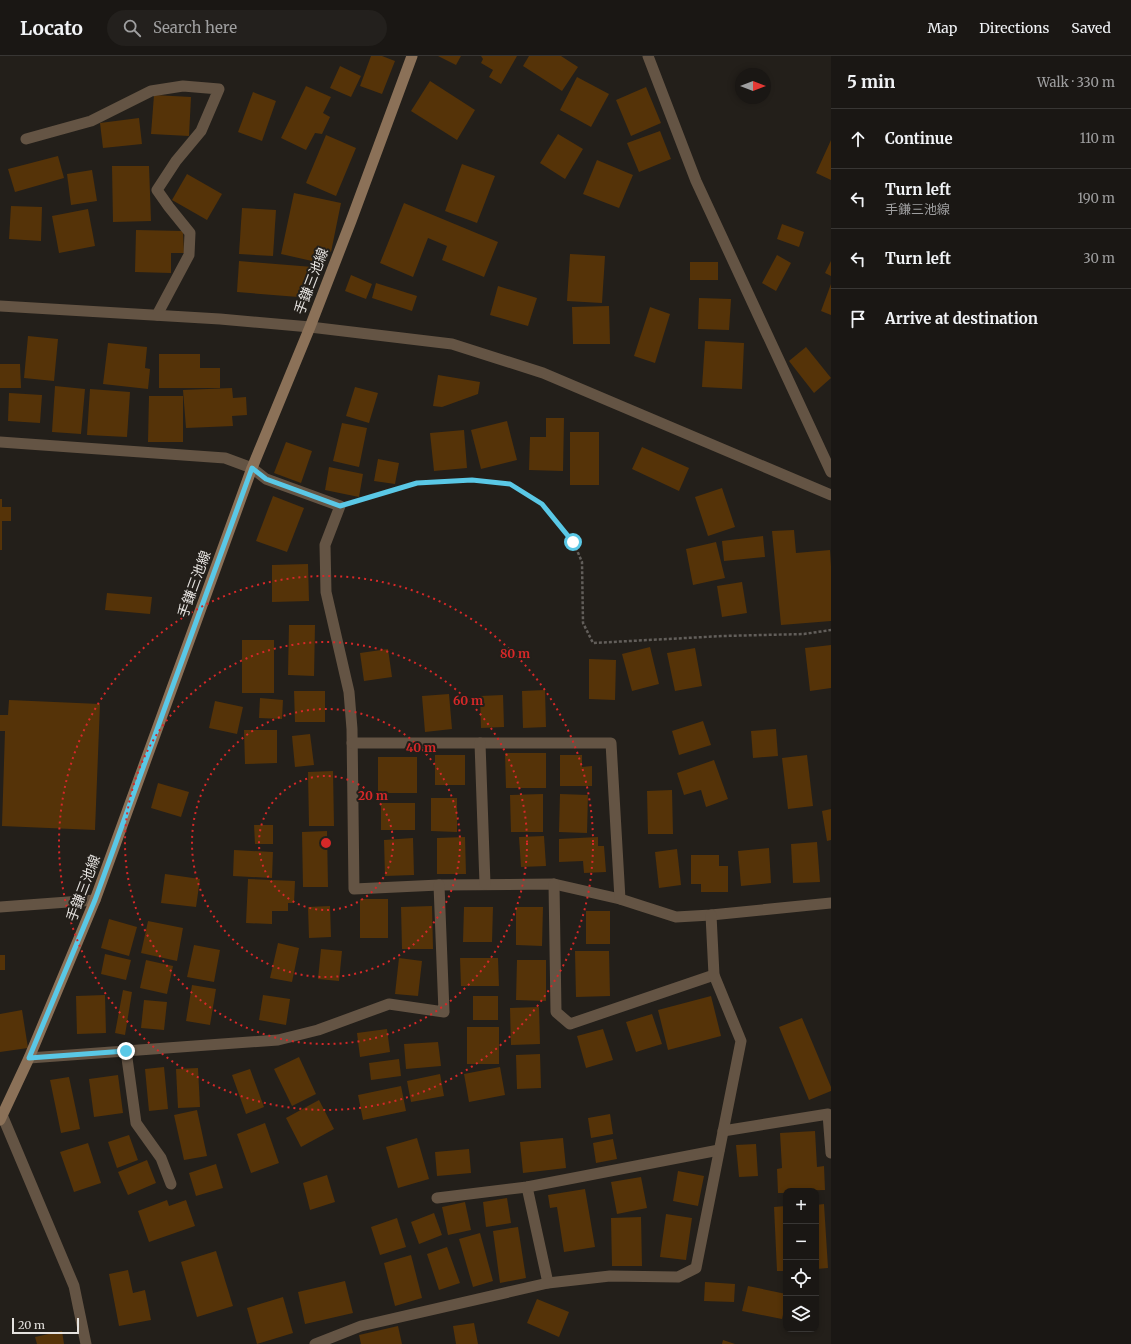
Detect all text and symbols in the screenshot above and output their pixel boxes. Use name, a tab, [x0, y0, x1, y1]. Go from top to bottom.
search box	[107, 10, 387, 46]
text: Locato	[20, 16, 83, 40]
icon: search	[121, 17, 143, 39]
text: Search here	[153, 18, 237, 37]
text: Map	[927, 19, 957, 37]
text: Directions	[979, 19, 1049, 37]
text: Saved	[1071, 19, 1111, 37]
north arrow	[735, 68, 771, 104]
text: 5 min	[847, 71, 895, 93]
text: Walk · 330 m	[1037, 74, 1115, 91]
icon: ahead	[847, 128, 869, 150]
text: Continue	[885, 129, 953, 148]
text: 110 m	[1080, 130, 1115, 147]
text: Turn left	[885, 180, 951, 199]
icon: left	[847, 188, 869, 210]
text: 190 m	[1078, 190, 1115, 207]
text: 手鎌三池線	[885, 201, 950, 218]
street label: 手鎌三池線	[290, 245, 332, 317]
icon: left	[847, 248, 869, 270]
text: Turn left	[885, 249, 951, 268]
text: 30 m	[1083, 250, 1115, 267]
icon: arrive	[847, 308, 869, 330]
text: Arrive at destination	[885, 309, 1038, 328]
route start	[564, 533, 582, 551]
street label: 手鎌三池線	[174, 548, 214, 620]
text: 80 m	[500, 646, 530, 661]
text: 60 m	[453, 693, 483, 708]
text: 40 m	[406, 740, 436, 755]
text: 20 m	[358, 788, 388, 803]
centre of rings	[319, 836, 333, 850]
street label: 手鎌三池線	[62, 852, 104, 924]
route end	[117, 1042, 135, 1060]
map controls	[783, 1188, 819, 1332]
button: +	[783, 1188, 819, 1224]
button: −	[783, 1224, 819, 1260]
button: locate	[783, 1260, 819, 1296]
button: layers	[783, 1296, 819, 1332]
scale bar	[12, 1316, 79, 1335]
text: 20 m	[18, 1318, 45, 1332]

